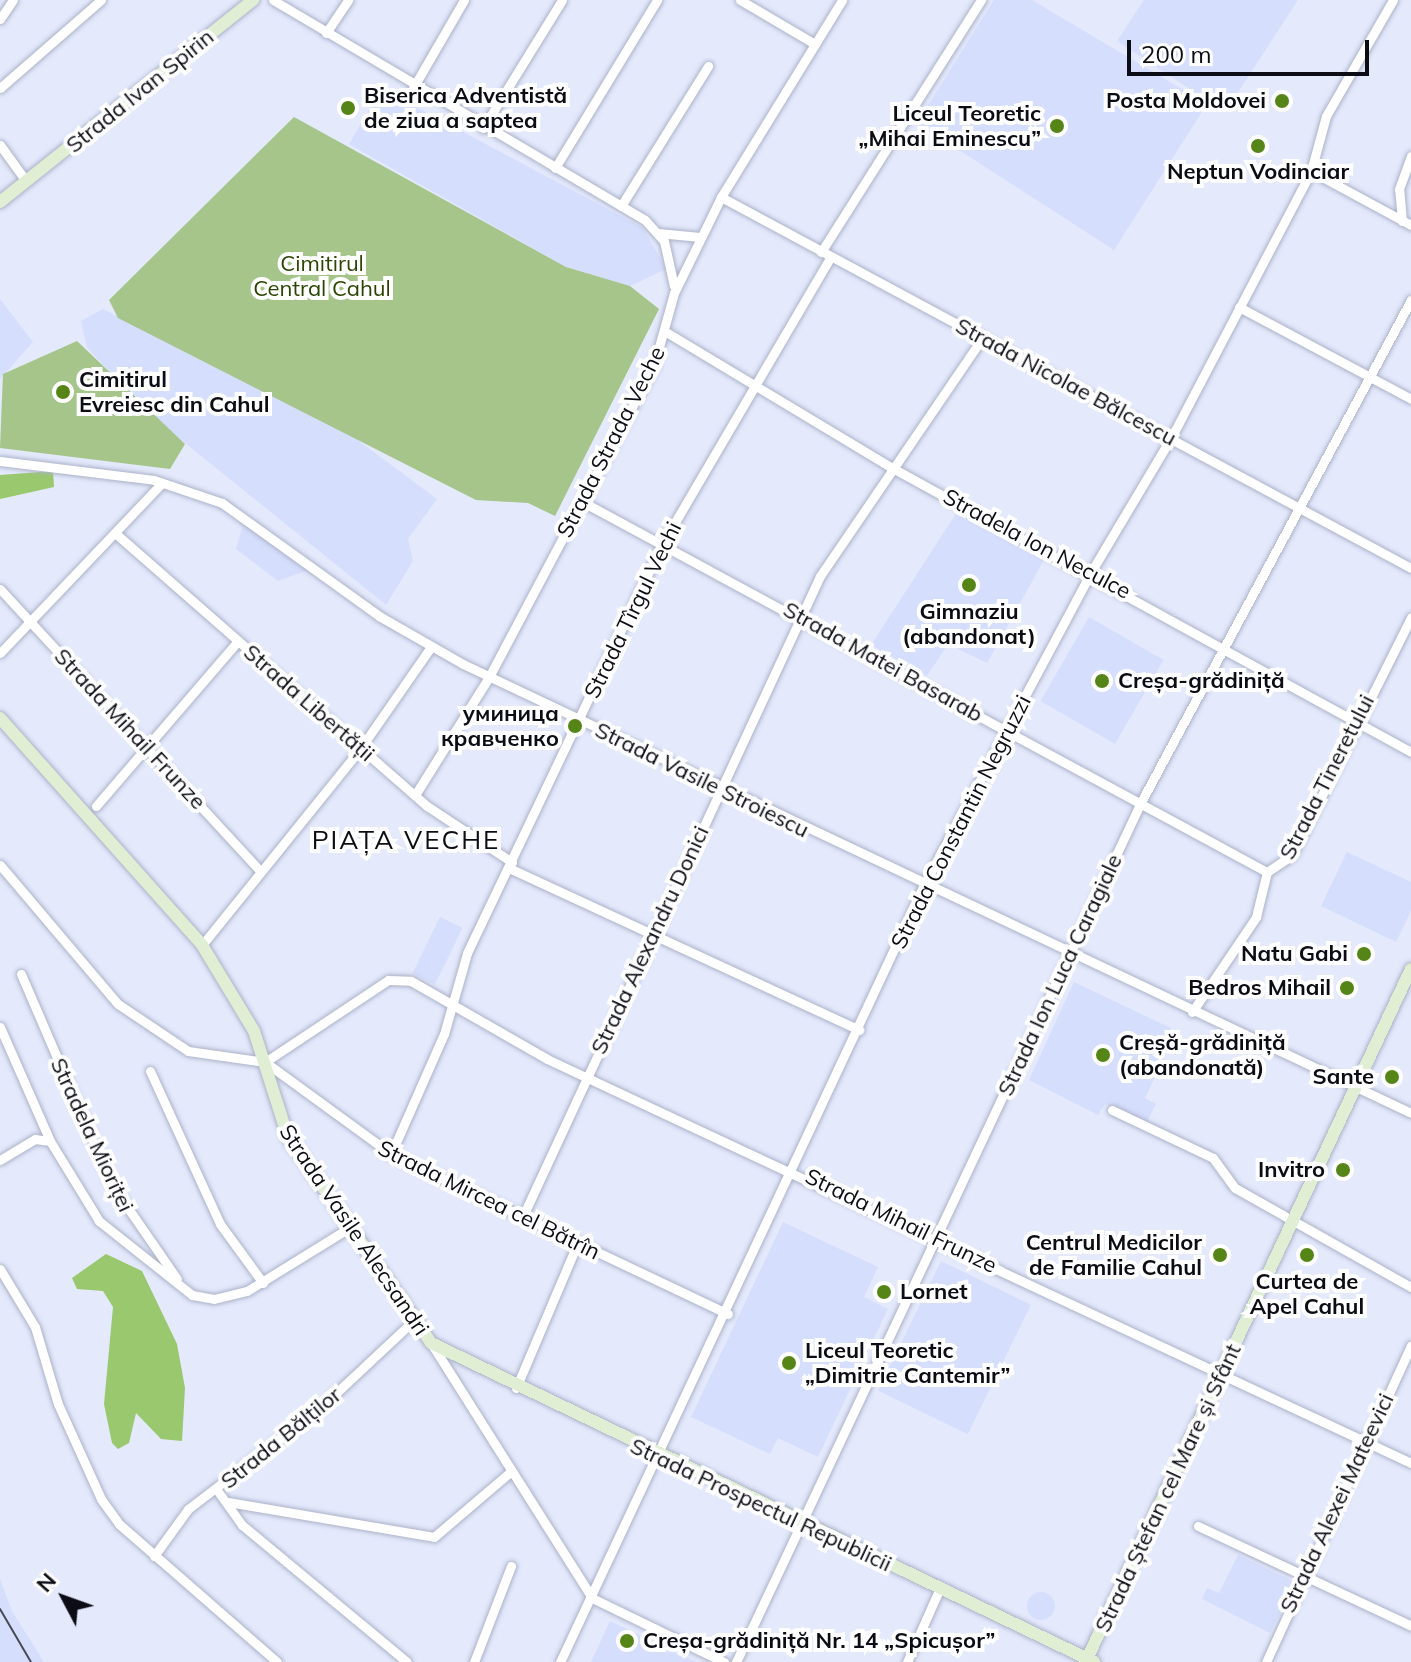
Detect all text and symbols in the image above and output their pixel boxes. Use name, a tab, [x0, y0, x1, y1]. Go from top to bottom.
street label: Strada Ivan Spirin	[61, 24, 219, 158]
scale bar	[1131, 24, 1373, 74]
text: 200 m	[1141, 39, 1212, 69]
place label: Biserica Adventistă de ziua a saptea	[364, 82, 567, 134]
place label: Posta Moldovei	[1106, 88, 1266, 114]
marker: Posta Moldovei	[1273, 92, 1291, 110]
marker: Biserica Adventistă de ziua a saptea	[339, 99, 357, 117]
place label: Liceul Teoretic „Mihai Eminescu”	[859, 100, 1041, 152]
marker: Liceul Teoretic „Mihai Eminescu”	[1048, 117, 1066, 135]
marker: Neptun Vodinciar	[1249, 137, 1267, 155]
place label: Neptun Vodinciar	[1167, 159, 1349, 185]
park label: Cimitirul Central Cahul	[253, 250, 391, 302]
street label: Strada Nicolae Bălcescu	[951, 313, 1181, 451]
street label: Strada Strada Veche	[551, 342, 671, 542]
place label: Cimitirul Evreiesc din Cahul	[79, 366, 269, 418]
marker: Cimitirul Evreiesc din Cahul	[54, 383, 72, 401]
street label: Stradela Ion Neculce	[939, 483, 1135, 605]
street label: Strada Tîrgul Vechi	[579, 518, 687, 702]
marker: Gimnaziu (abandonat)	[960, 576, 978, 594]
street label: Strada Matei Basarab	[779, 596, 987, 728]
place label: Gimnaziu (abandonat)	[902, 598, 1036, 650]
street label: Strada Libertății	[238, 639, 380, 767]
street label: Strada Mihail Frunze	[49, 643, 211, 815]
place label: Creșa-grădiniță	[1118, 668, 1285, 694]
marker: Creșa-grădiniță	[1093, 672, 1111, 690]
street label: Strada Tineretului	[1274, 690, 1380, 864]
street label: Strada Constantin Negruzzi	[885, 691, 1037, 953]
place label: уминица кравченко	[441, 700, 559, 752]
marker: уминица кравченко	[566, 717, 584, 735]
street label: Strada Vasile Stroiescu	[591, 717, 813, 843]
street label: Strada Alexandru Donici	[586, 822, 714, 1058]
district label: PIAȚA VECHE	[312, 824, 500, 856]
street label: Strada Ion Luca Caragiale	[992, 850, 1128, 1100]
place label: Natu Gabi	[1241, 941, 1348, 967]
marker: Natu Gabi	[1355, 945, 1373, 963]
place label: Bedros Mihail	[1188, 975, 1331, 1001]
marker: Bedros Mihail	[1338, 979, 1356, 997]
place label: Creșă-grădiniță (abandonată)	[1119, 1029, 1286, 1080]
marker: Creșă-grădiniță (abandonată)	[1094, 1046, 1112, 1064]
street label: Stradela Mioriței	[45, 1054, 139, 1216]
place label: Sante	[1313, 1064, 1374, 1090]
marker: Sante	[1381, 1066, 1403, 1088]
street label: Strada Vasile Alecsandri	[274, 1120, 434, 1340]
street label: Strada Mircea cel Bătrîn	[374, 1135, 604, 1265]
place label: Invitro	[1258, 1157, 1325, 1183]
marker: Invitro	[1332, 1159, 1354, 1181]
street label: Strada Mihail Frunze	[801, 1163, 1001, 1279]
place label: Centrul Medicilor de Familie Cahul	[1026, 1229, 1202, 1280]
marker: Centrul Medicilor de Familie Cahul	[1209, 1244, 1231, 1266]
marker: Curtea de Apel Cahul	[1298, 1246, 1316, 1264]
place label: Curtea de Apel Cahul	[1250, 1268, 1364, 1320]
place label: Lornet	[900, 1279, 967, 1305]
marker: Lornet	[875, 1283, 893, 1301]
place label: Liceul Teoretic „Dimitrie Cantemir”	[805, 1337, 1010, 1388]
street label: Strada Ștefan cel Mare și Sfânt	[1089, 1340, 1247, 1636]
marker: Liceul Teoretic „Dimitrie Cantemir”	[780, 1354, 798, 1372]
street label: Strada Bălților	[216, 1382, 346, 1494]
street label: Strada Alexei Mateevici	[1275, 1389, 1399, 1617]
street label: Strada Prospectul Republicii	[626, 1433, 896, 1577]
north arrow	[24, 1558, 104, 1638]
text: N	[30, 1567, 62, 1598]
place label: Creșa-grădiniță Nr. 14 „Spicușor”	[643, 1628, 995, 1654]
marker: Creșa-grădiniță Nr. 14 „Spicușor”	[618, 1632, 636, 1650]

